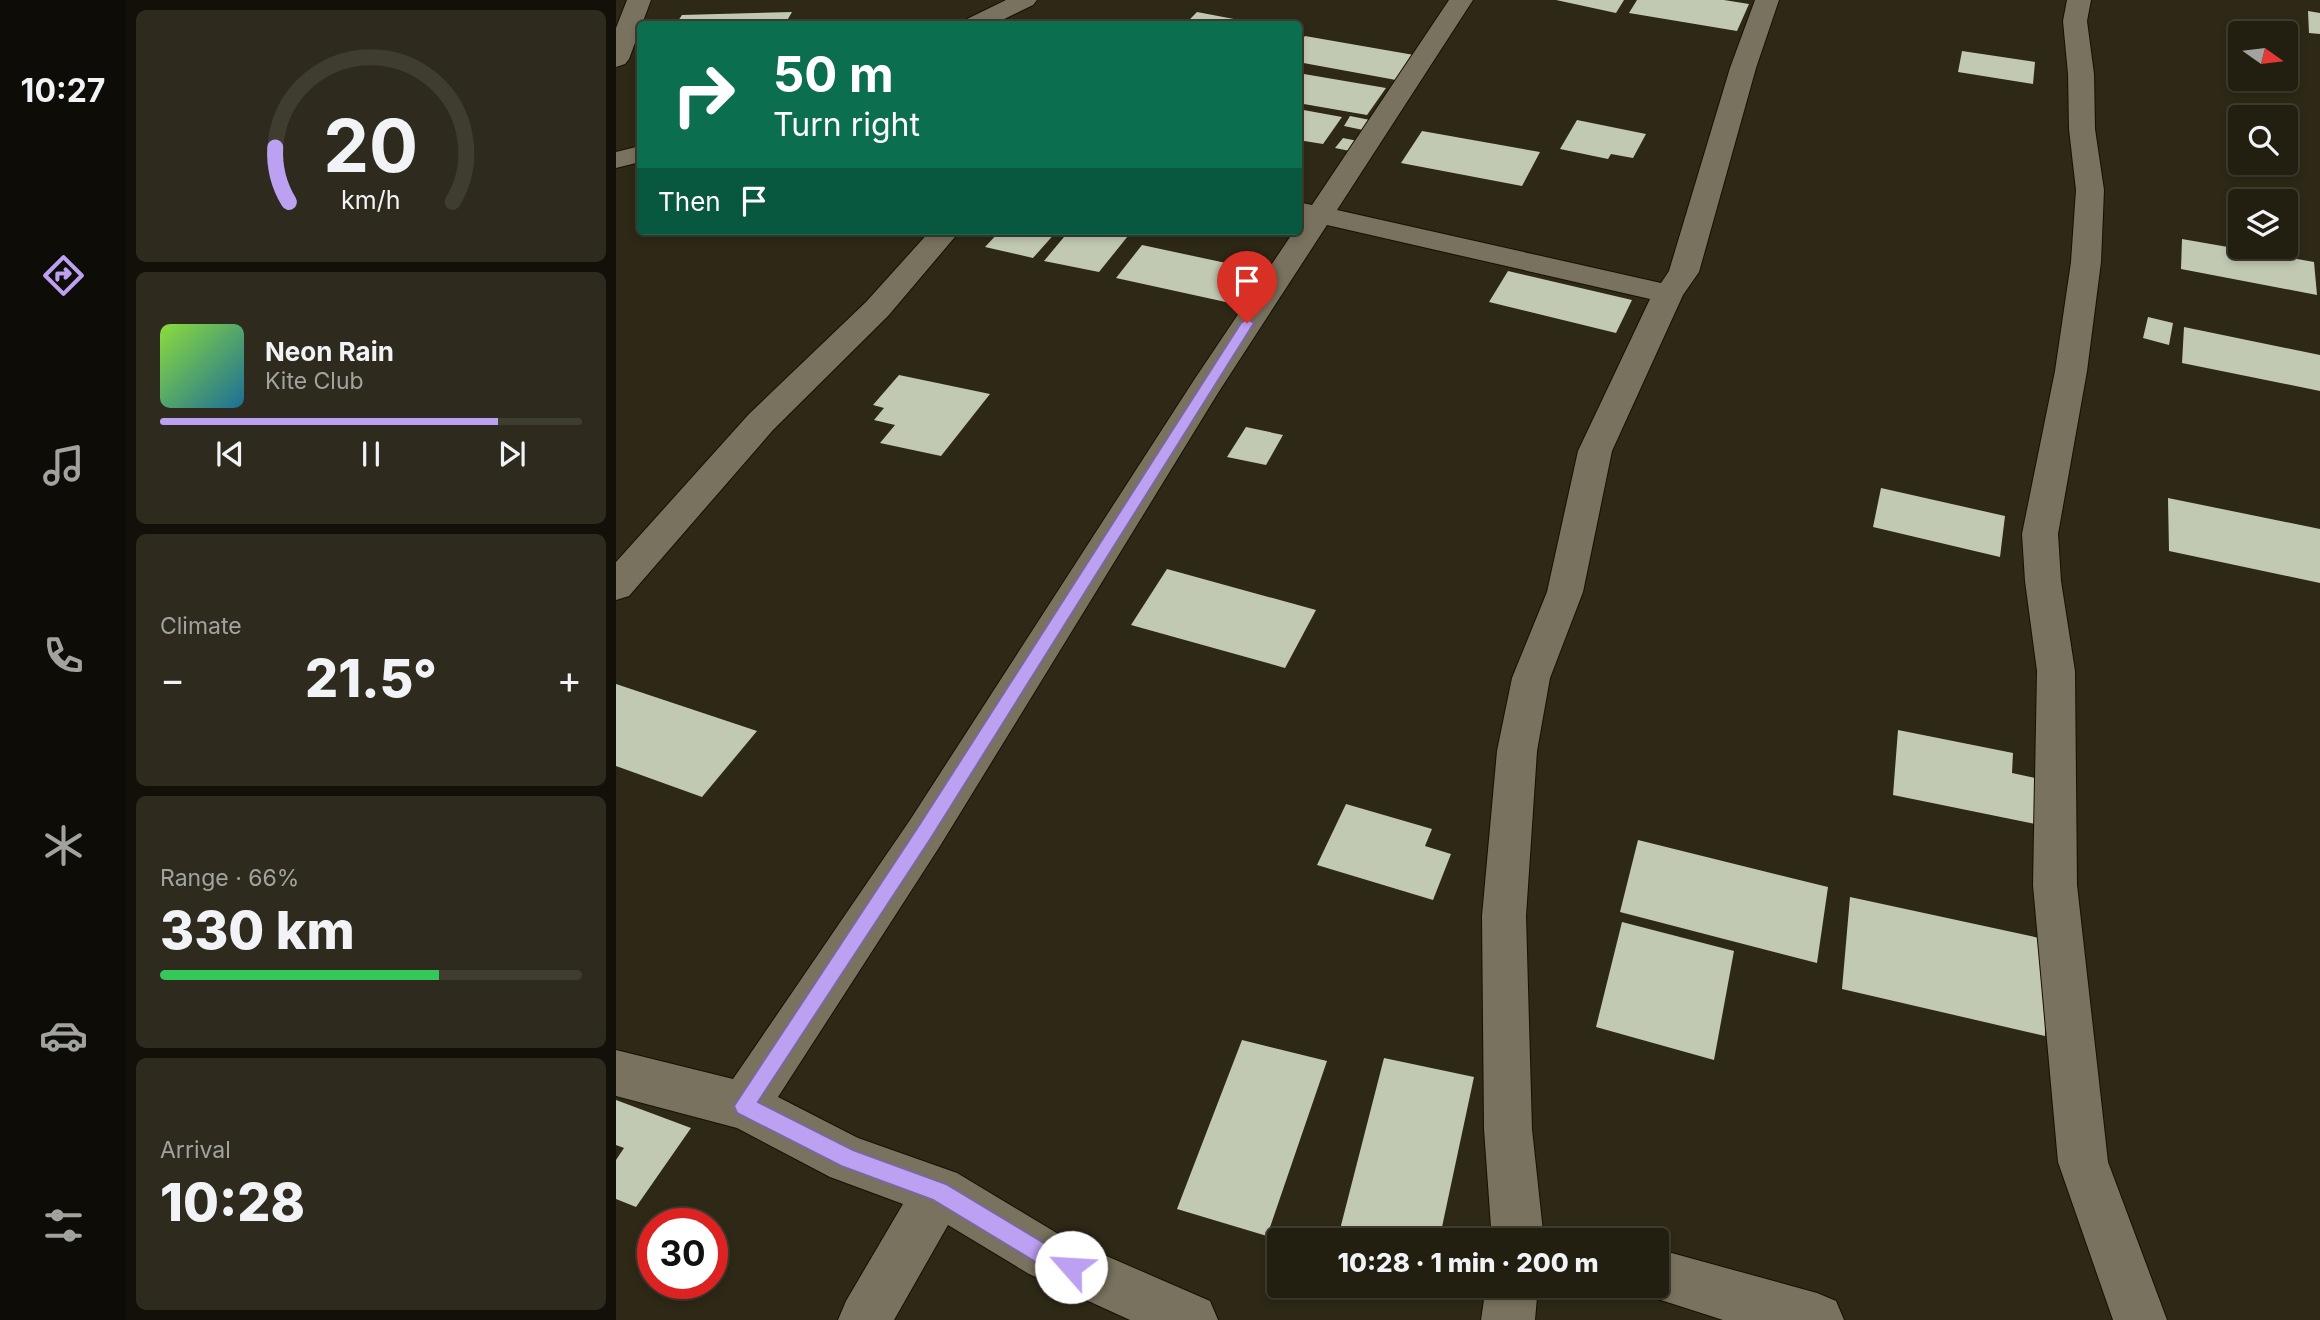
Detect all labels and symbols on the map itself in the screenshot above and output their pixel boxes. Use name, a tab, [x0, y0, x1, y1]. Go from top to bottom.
north arrow	[2228, 21, 2298, 91]
pin	[1217, 251, 1277, 323]
speed limit sign: 30	[637, 1208, 728, 1299]
position arrow	[1034, 1230, 1108, 1304]

